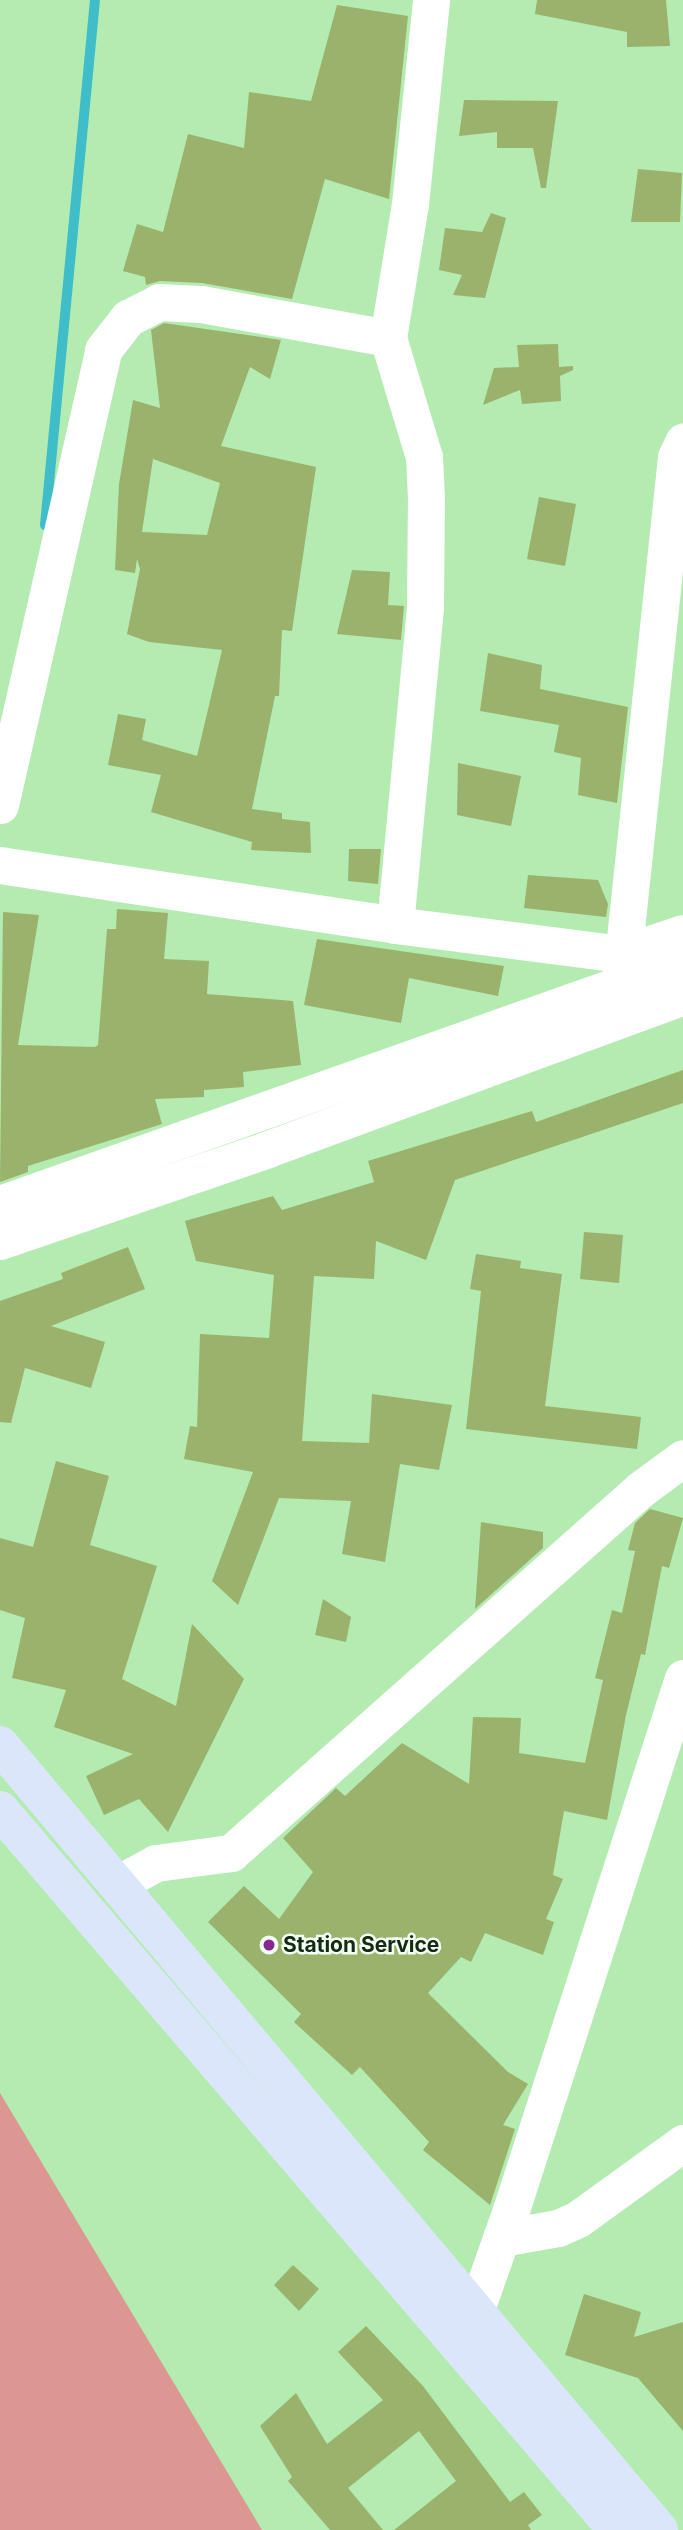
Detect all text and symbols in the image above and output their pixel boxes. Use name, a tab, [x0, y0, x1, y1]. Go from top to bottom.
place label: Station Service	[283, 1932, 439, 1958]
marker: Station Service	[261, 1937, 277, 1953]

